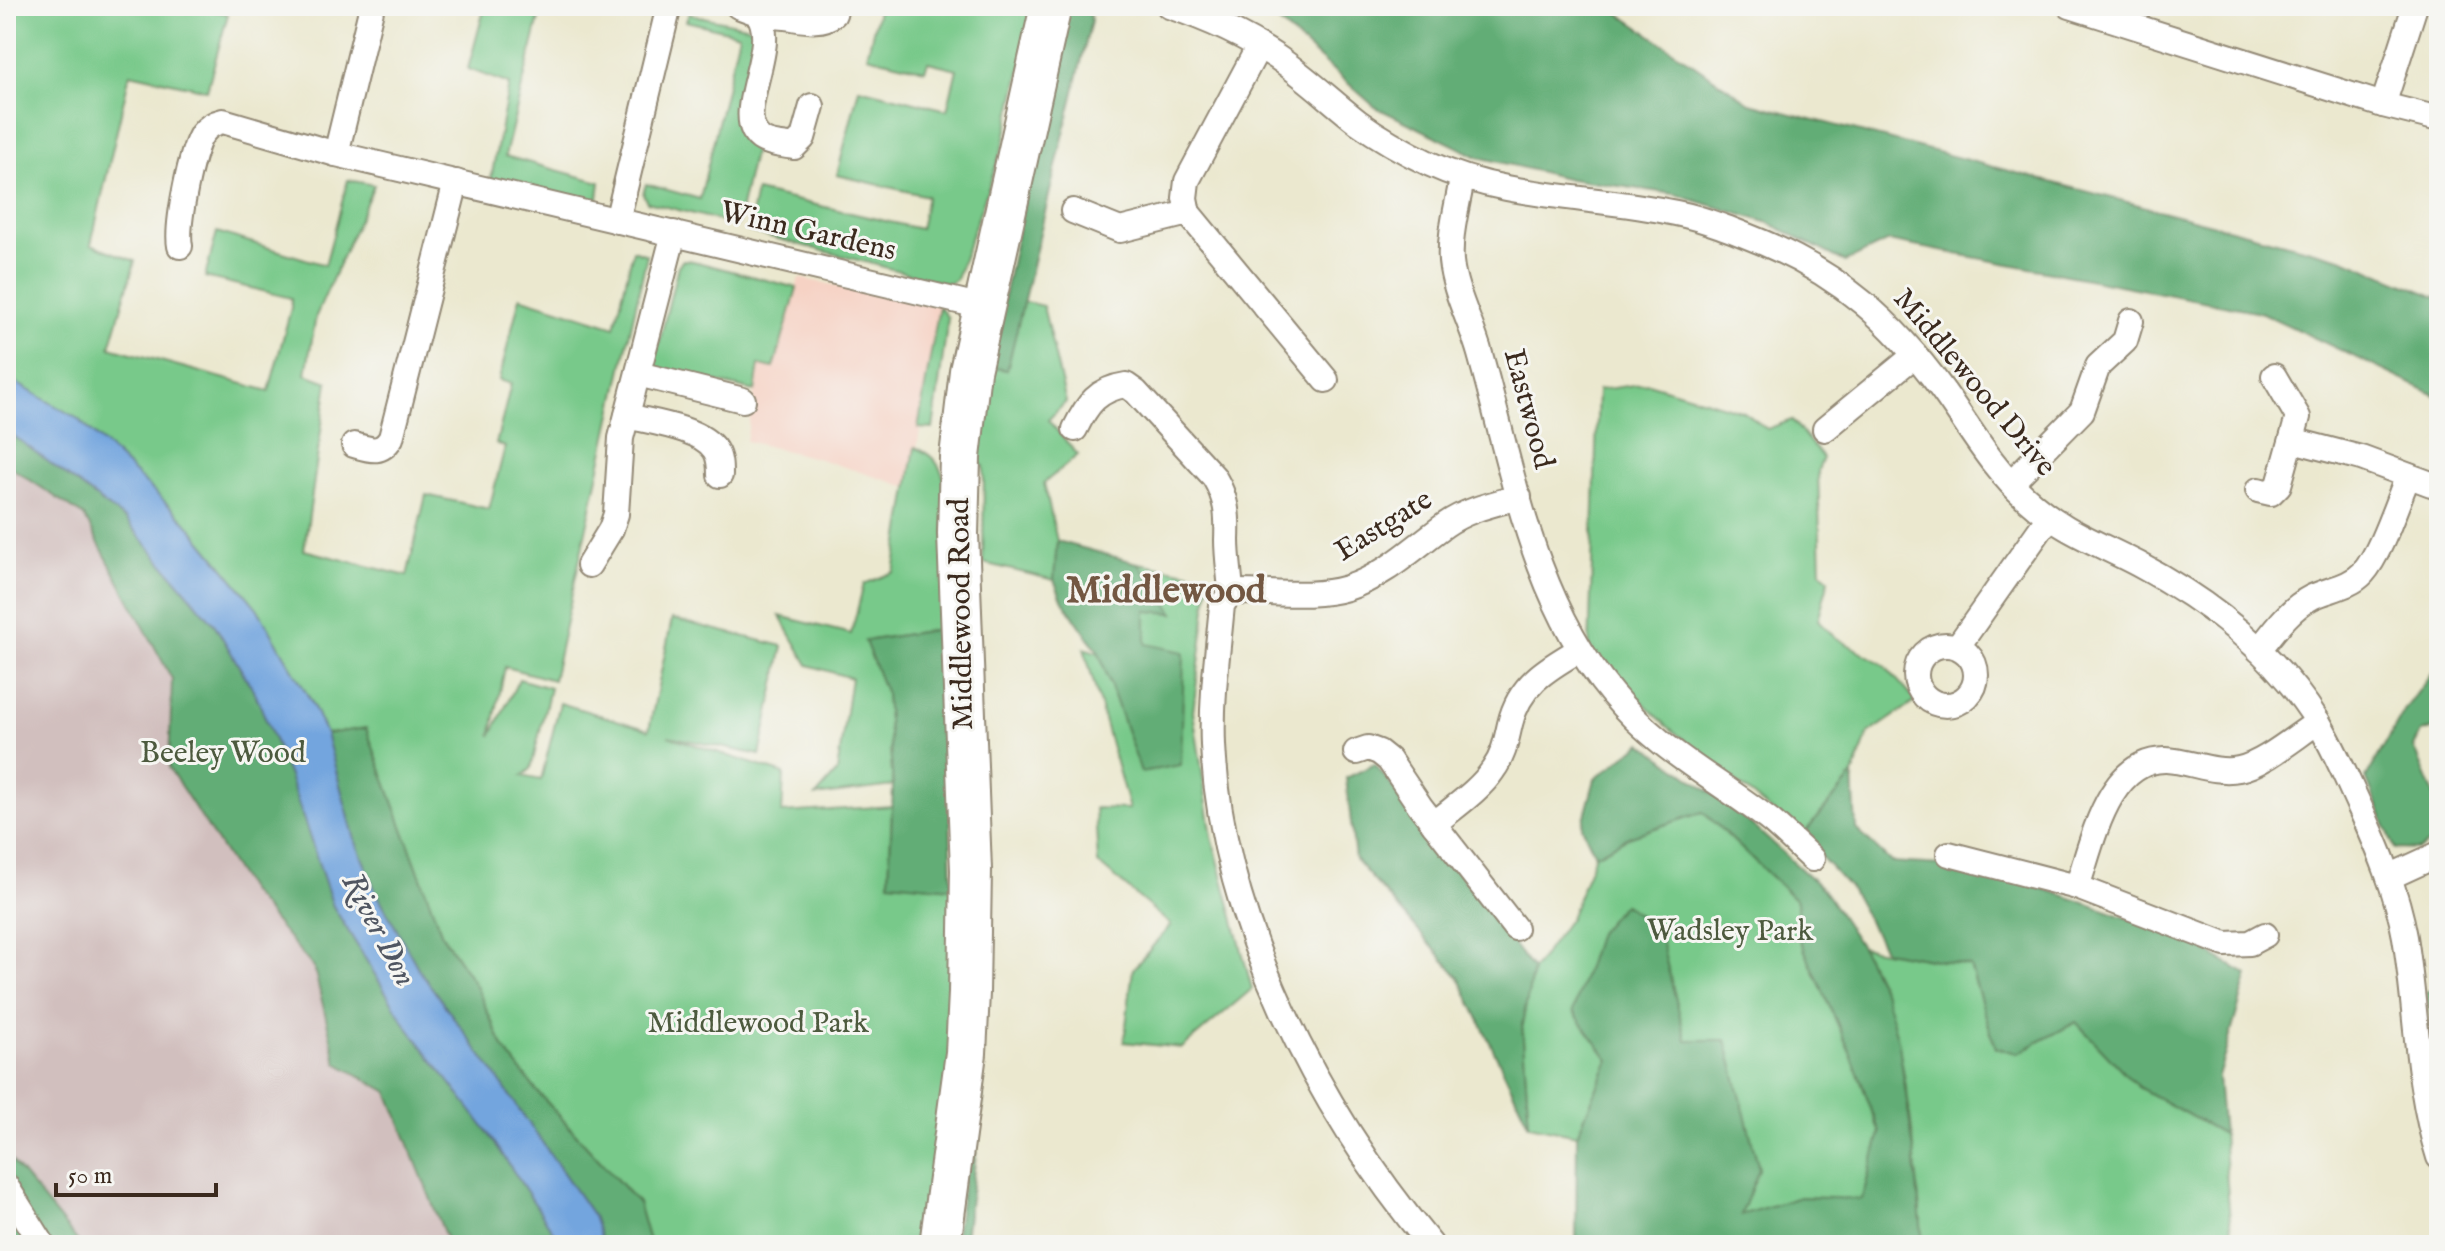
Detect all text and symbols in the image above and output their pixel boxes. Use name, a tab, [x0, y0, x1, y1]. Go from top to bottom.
street label: Winn Gardens	[716, 193, 900, 271]
street label: Middlewood Drive	[1884, 281, 2064, 485]
street label: Eastwood	[1494, 345, 1562, 474]
street label: Eastgate	[1328, 481, 1440, 571]
street label: Middlewood Road	[941, 497, 983, 730]
district label: Middlewood	[1066, 568, 1267, 616]
park label: Beeley Wood	[140, 735, 307, 773]
water label: River Don	[331, 866, 425, 994]
park label: Wadsley Park	[1647, 913, 1814, 951]
park label: Middlewood Park	[647, 1005, 870, 1043]
scale bar	[56, 1147, 216, 1197]
text: 50 m	[68, 1161, 112, 1192]

